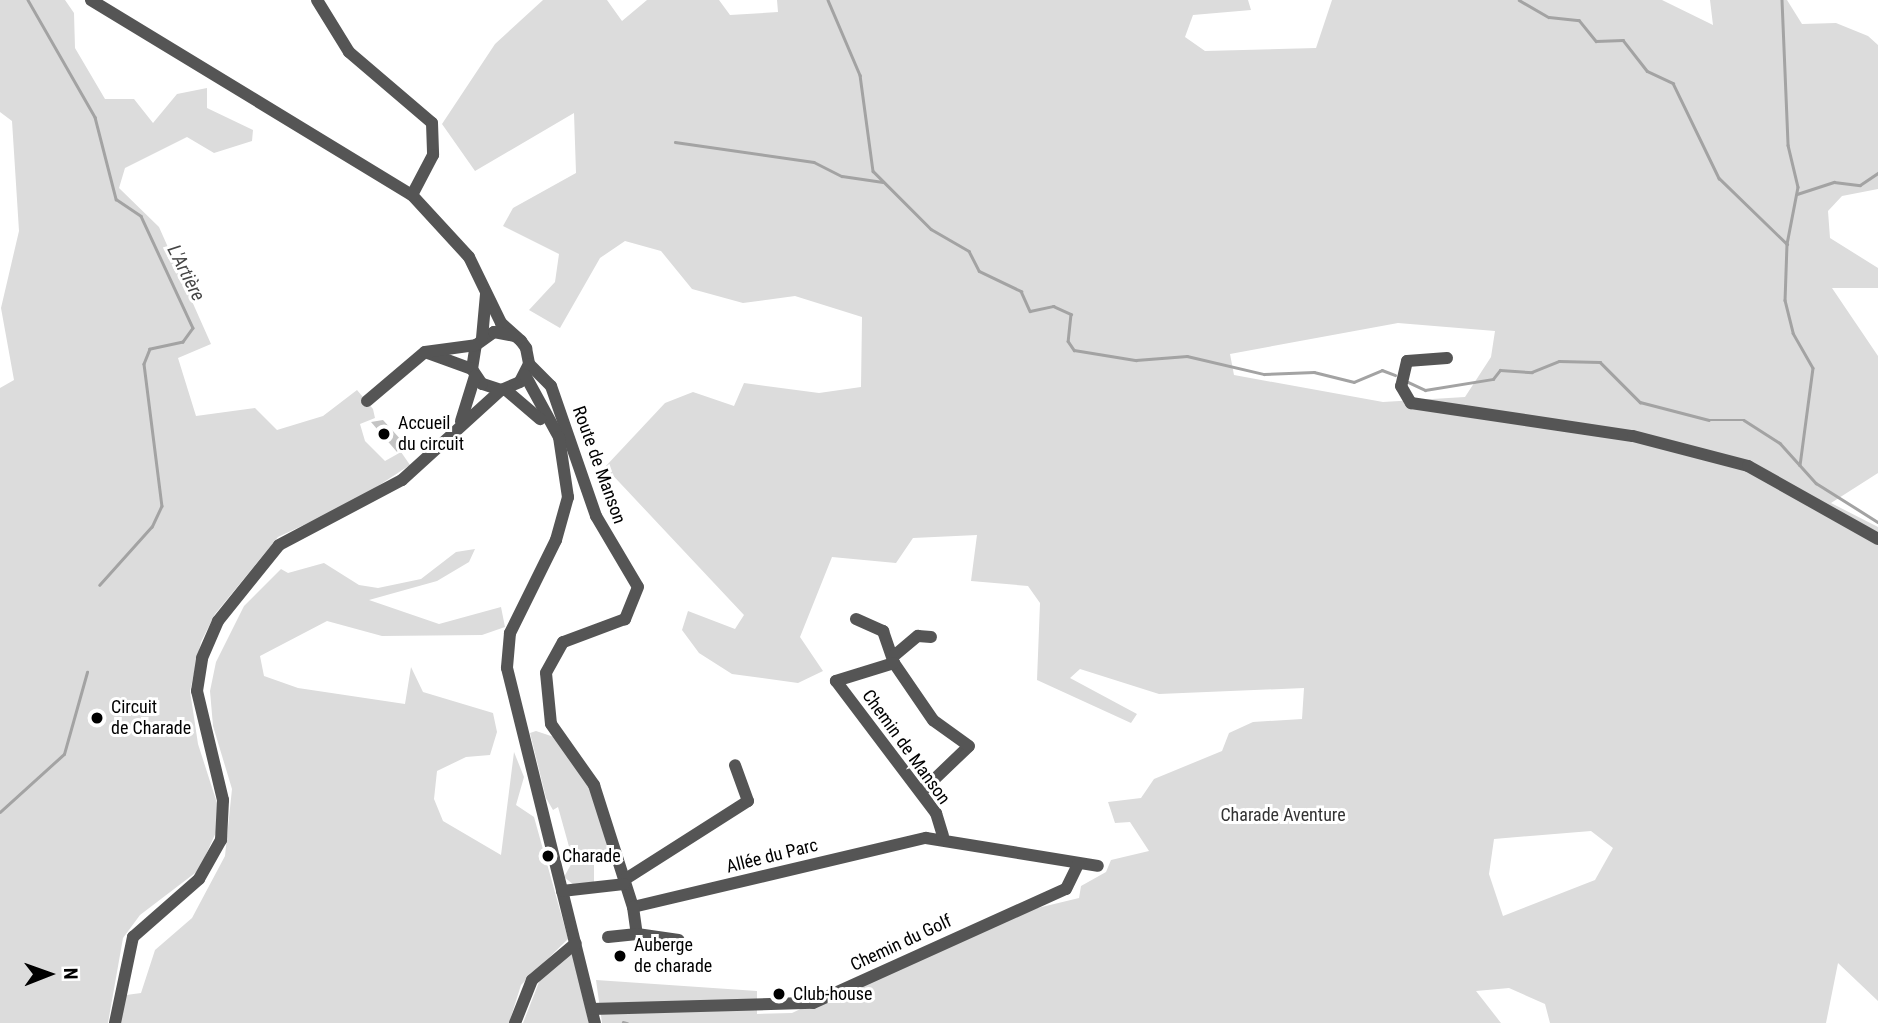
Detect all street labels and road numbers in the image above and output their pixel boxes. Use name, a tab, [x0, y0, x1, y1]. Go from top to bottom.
street label: Route de Manson	[568, 403, 630, 527]
street label: Chemin de Manson	[857, 686, 955, 808]
street label: Allée du Parc	[724, 834, 820, 878]
street label: Chemin du Golf	[847, 910, 955, 976]

